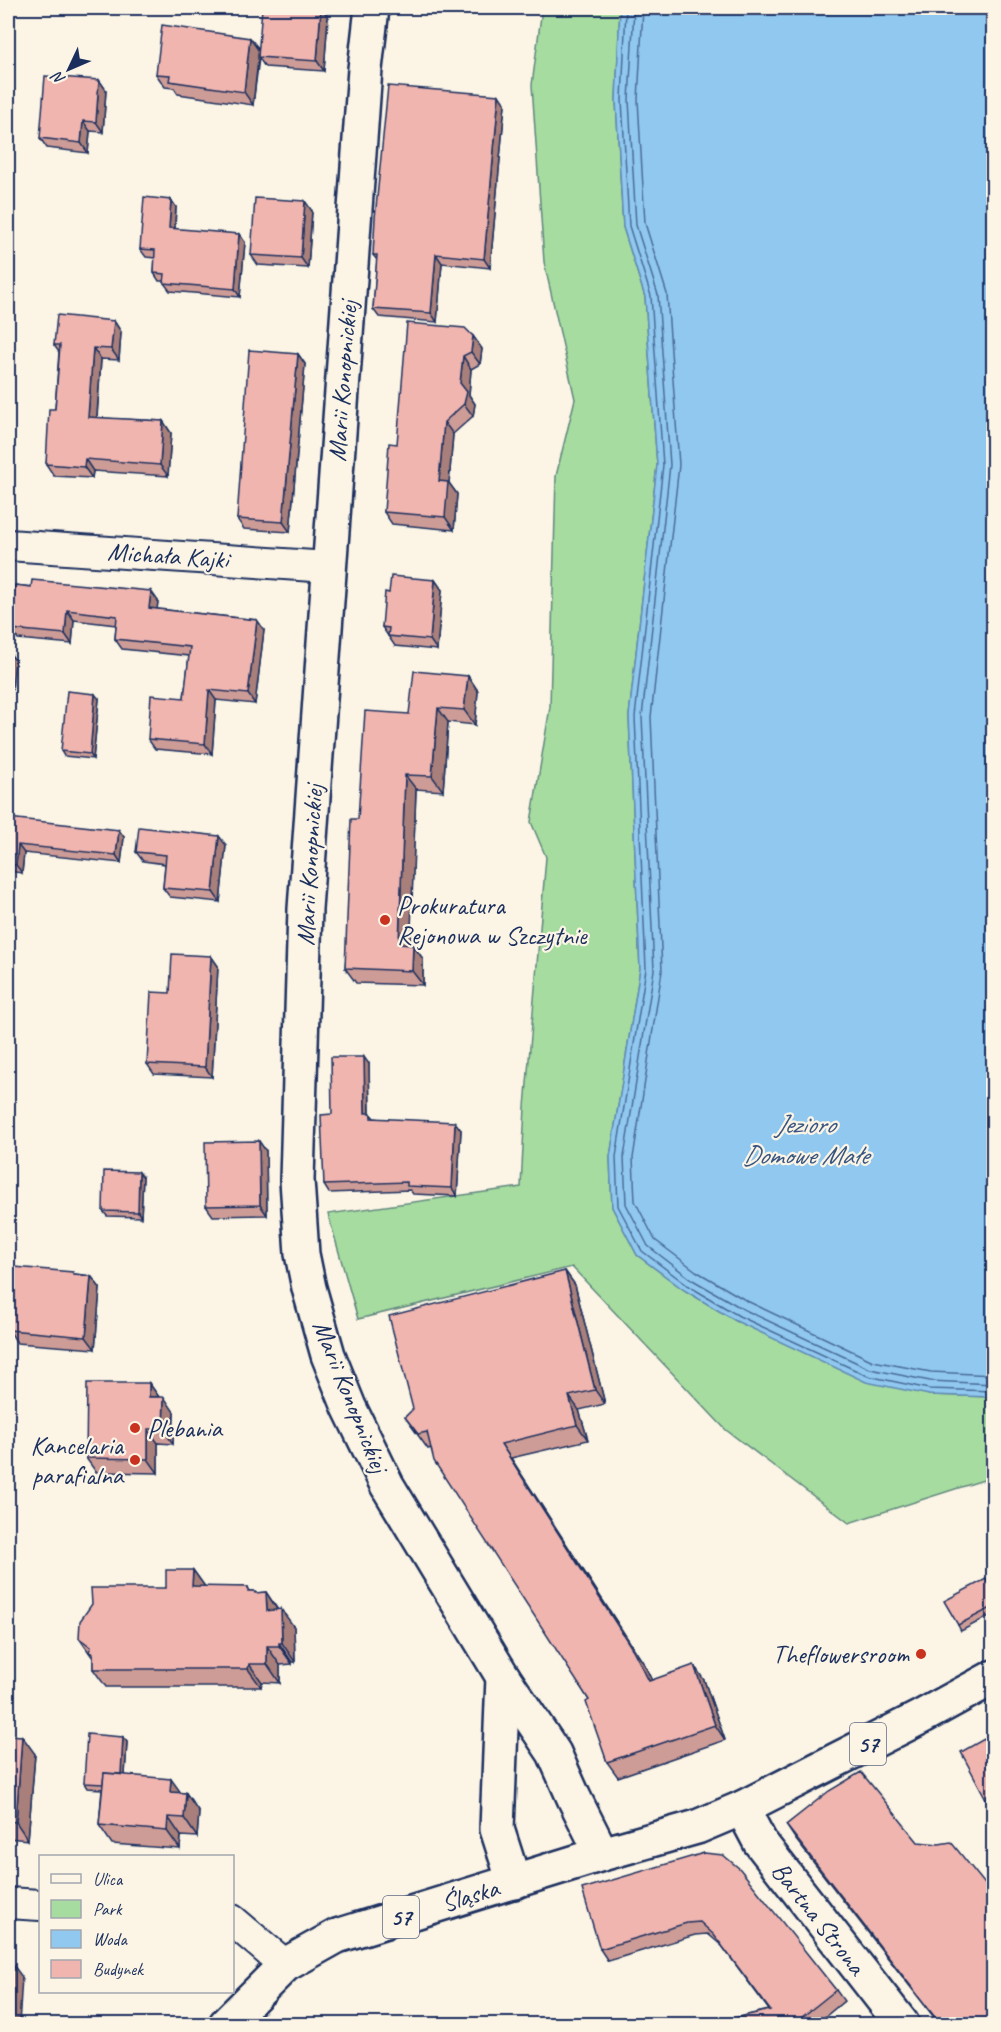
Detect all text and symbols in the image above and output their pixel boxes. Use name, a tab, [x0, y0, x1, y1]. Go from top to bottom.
north arrow	[39, 39, 99, 99]
text: N	[46, 66, 70, 89]
street label: Marii Konopnickiej	[320, 297, 365, 463]
street label: Michała Kajki	[106, 535, 233, 576]
street label: Marii Konopnickiej	[289, 781, 330, 946]
place label: Prokuratura Rejonowa w Szczytnie	[397, 889, 588, 952]
marker: Prokuratura Rejonowa w Szczytnie	[378, 913, 392, 927]
water label: Jezioro Domowe Małe	[742, 1107, 872, 1172]
street label: Marii Konopnickiej	[305, 1315, 397, 1480]
place label: Plebania	[147, 1412, 223, 1445]
marker: Plebania	[128, 1421, 142, 1435]
place label: Kancelaria parafialna	[31, 1429, 125, 1492]
marker: Kancelaria parafialna	[128, 1453, 142, 1467]
place label: Theflowersroom	[773, 1638, 910, 1671]
marker: Theflowersroom	[914, 1647, 928, 1661]
road number: 57	[850, 1723, 886, 1765]
legend	[39, 1855, 234, 1993]
street label: Bartna Strona	[764, 1855, 874, 1983]
text: Ulica	[93, 1868, 124, 1890]
street label: Śląska	[438, 1871, 504, 1920]
road number: 57	[383, 1896, 419, 1938]
text: Park	[93, 1898, 123, 1920]
text: Woda	[93, 1928, 128, 1950]
text: Budynek	[93, 1958, 144, 1980]

